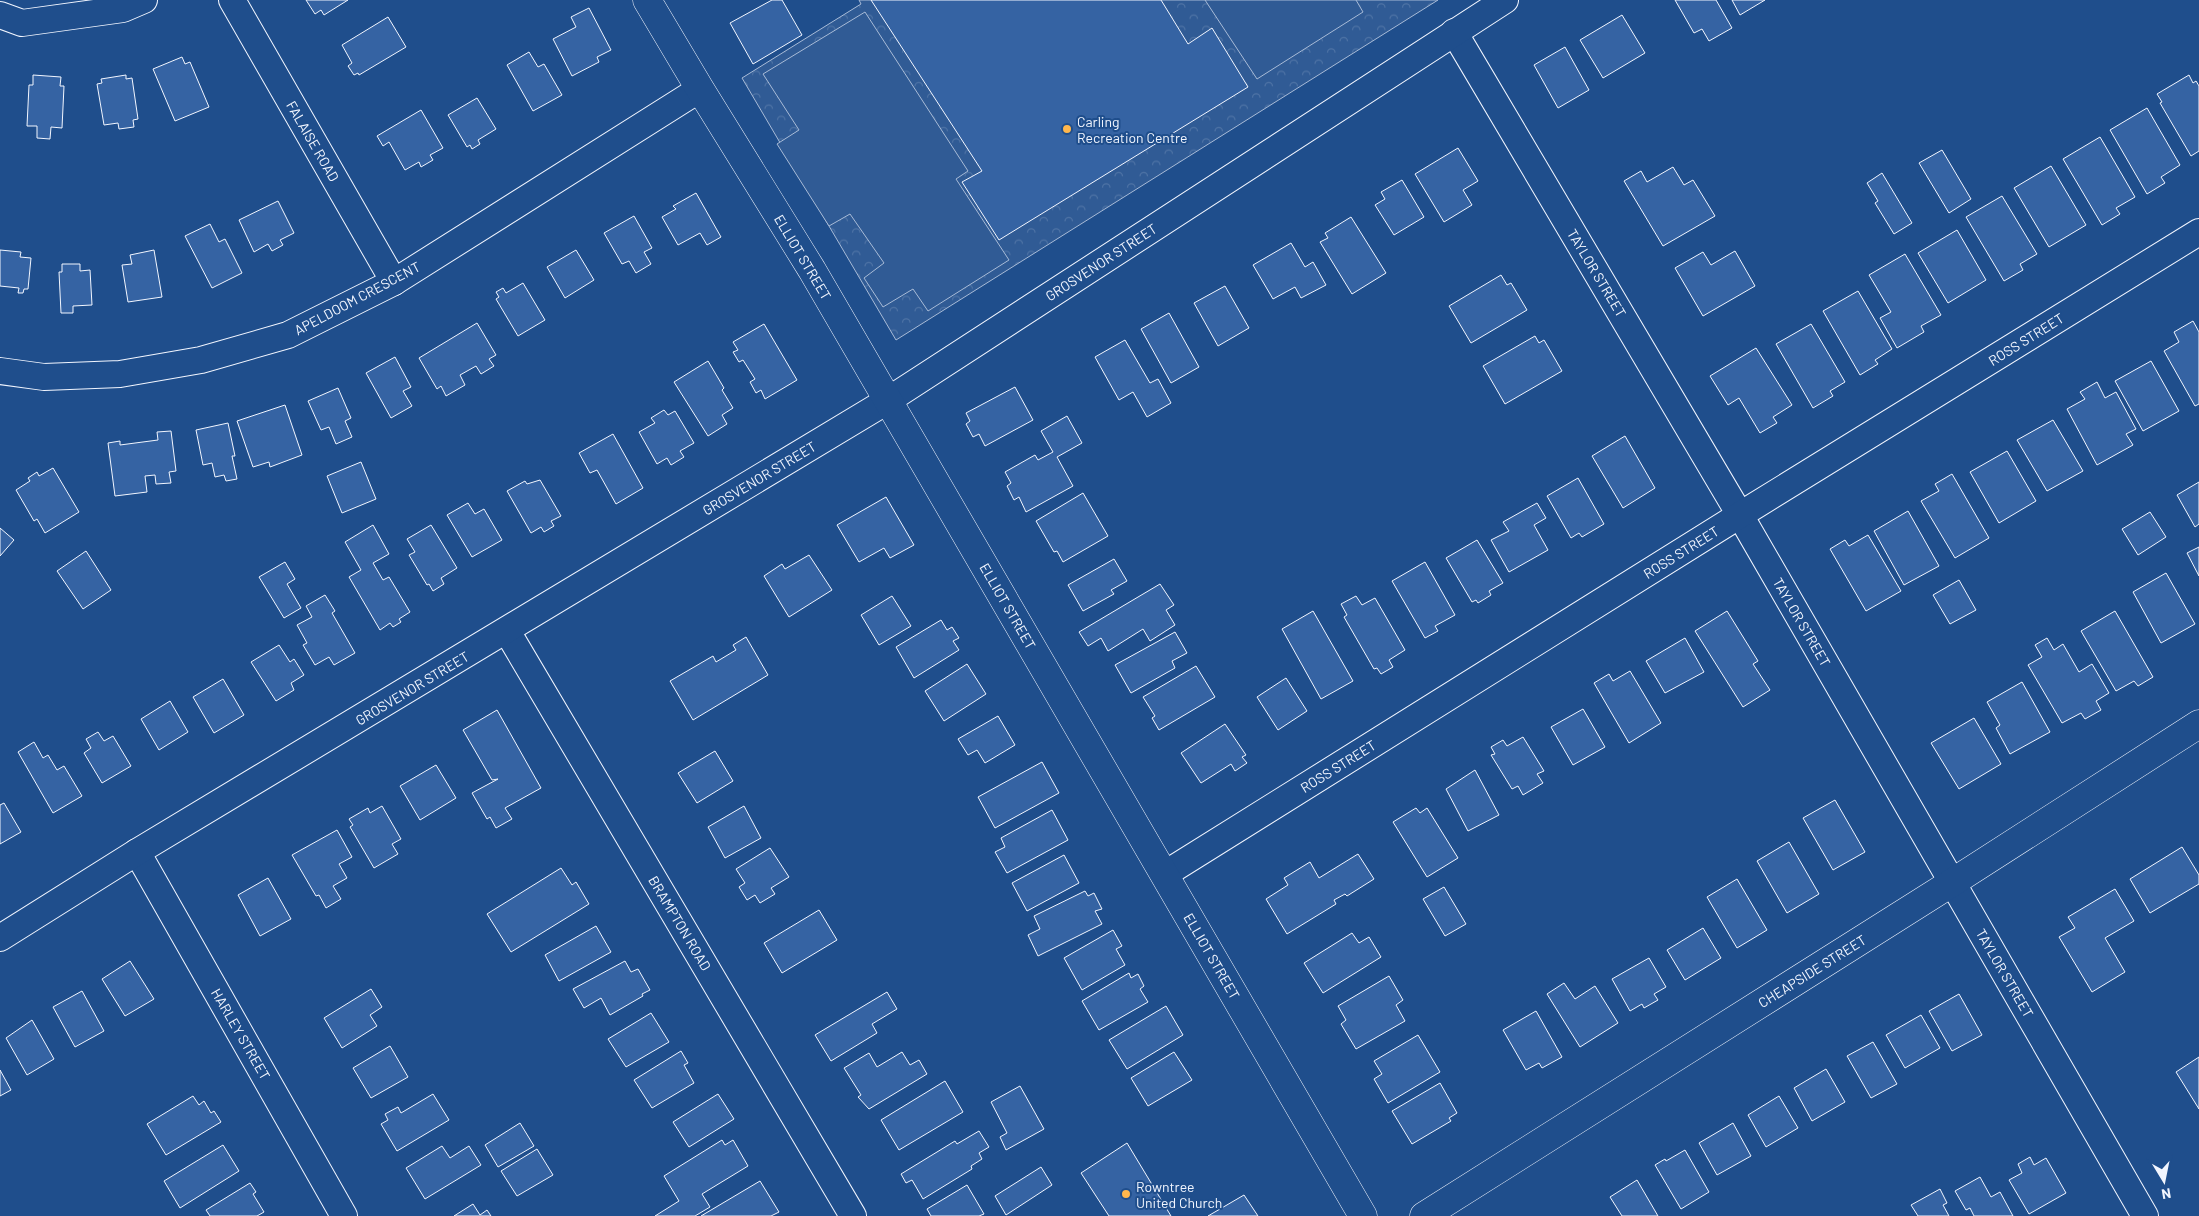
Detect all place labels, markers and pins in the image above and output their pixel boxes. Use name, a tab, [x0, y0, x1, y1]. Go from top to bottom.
place label: Carling Recreation Centre	[1077, 113, 1188, 146]
marker: Carling Recreation Centre	[1061, 123, 1073, 135]
place label: Rowntree United Church	[1136, 1178, 1222, 1211]
marker: Rowntree United Church	[1120, 1188, 1132, 1200]

